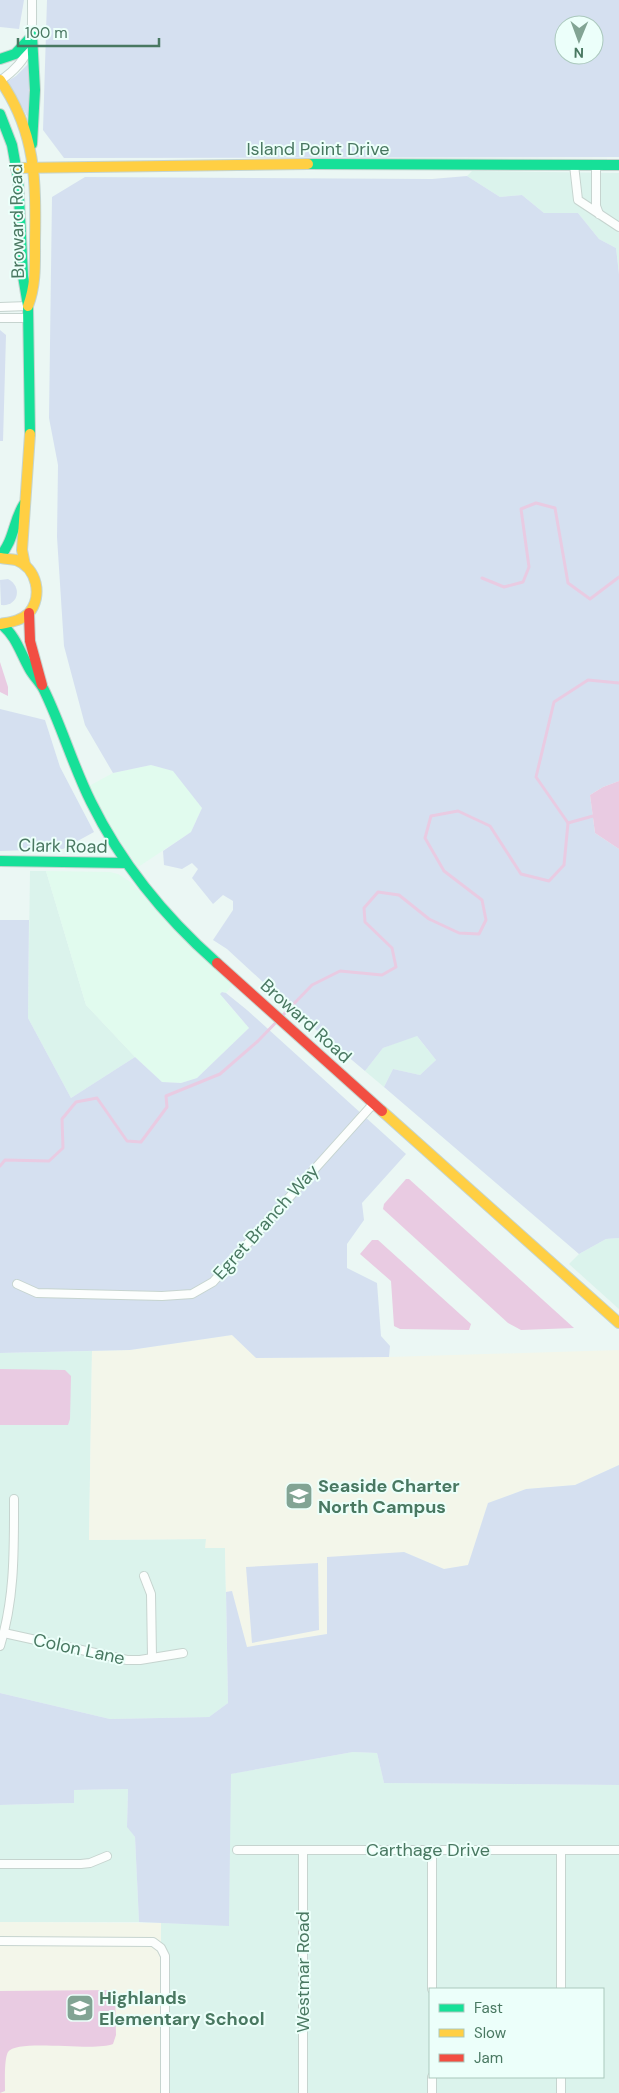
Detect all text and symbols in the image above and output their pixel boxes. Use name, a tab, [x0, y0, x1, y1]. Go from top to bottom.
scale bar	[18, 15, 159, 47]
north arrow	[554, 15, 604, 65]
text: 100 m	[25, 23, 68, 43]
text: N	[574, 44, 584, 62]
street label: Island Point Drive	[246, 137, 390, 161]
street label: Broward Road	[4, 163, 30, 279]
street label: Clark Road	[18, 833, 108, 859]
street label: Broward Road	[255, 974, 357, 1068]
street label: Egret Branch Way	[208, 1159, 324, 1285]
place label: Seaside Charter North Campus	[318, 1474, 460, 1519]
school or university icon: Seaside Charter North Campus	[284, 1481, 314, 1511]
street label: Colon Lane	[31, 1628, 127, 1670]
street label: Carthage Drive	[366, 1838, 490, 1862]
street label: Westmar Road	[291, 1911, 315, 2033]
place label: Highlands Elementary School	[99, 1986, 265, 2031]
legend	[429, 1988, 604, 2078]
school or university icon: Highlands Elementary School	[65, 1993, 95, 2023]
text: Fast	[474, 1998, 503, 2018]
text: Slow	[474, 2023, 507, 2043]
text: Jam	[474, 2048, 503, 2068]

